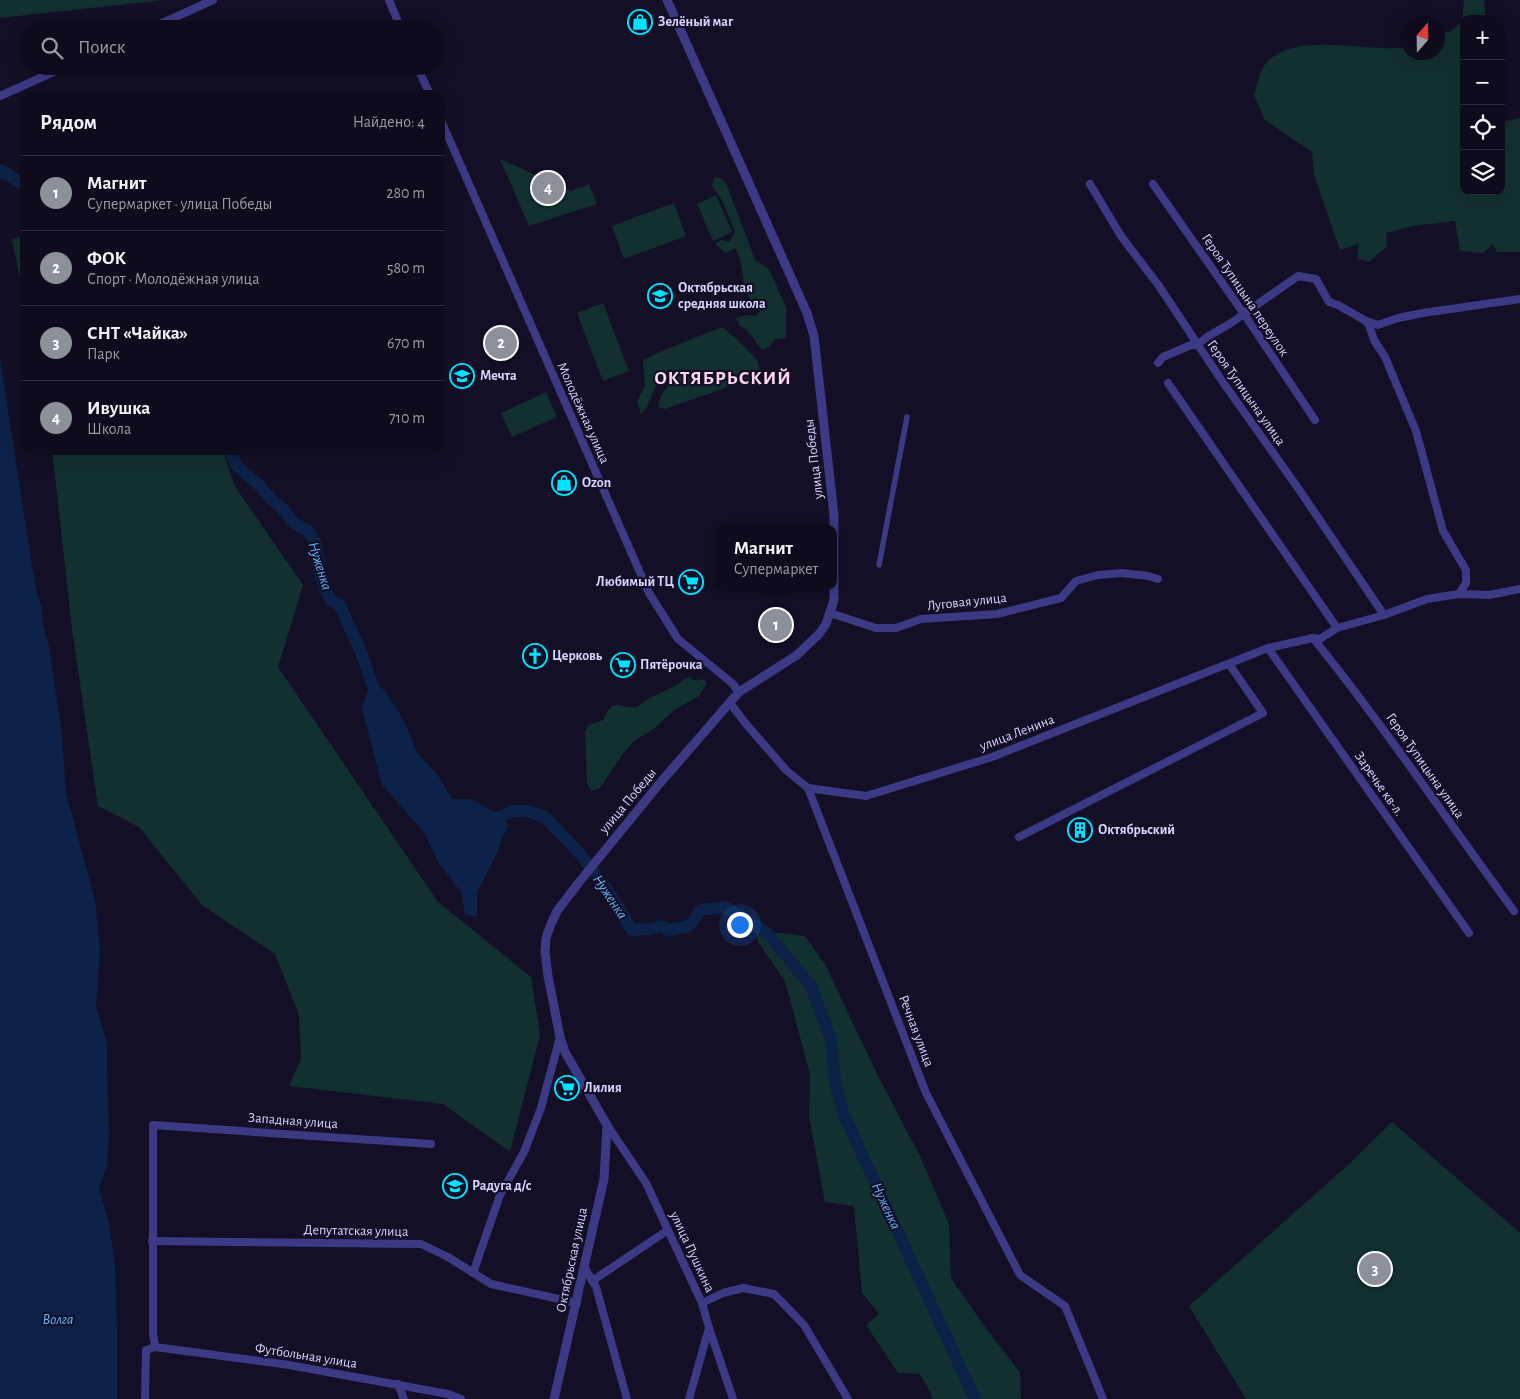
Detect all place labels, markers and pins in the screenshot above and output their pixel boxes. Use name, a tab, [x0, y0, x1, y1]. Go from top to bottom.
shop icon: Зелёный маг	[627, 9, 653, 35]
place label: Зелёный маг	[658, 15, 734, 29]
pin: 4	[532, 169, 564, 207]
place label: Октябрьская средняя школа	[678, 281, 766, 311]
school or university icon: Октябрьская средняя школа	[647, 283, 673, 309]
pin: 2	[485, 324, 517, 362]
school or university icon: Мечта	[449, 363, 475, 389]
place label: Мечта	[480, 369, 517, 383]
shop icon: Ozon	[551, 470, 577, 496]
place label: Ozon	[582, 476, 611, 490]
supermarket icon: Любимый ТЦ	[678, 569, 704, 595]
place label: Любимый ТЦ	[596, 575, 674, 589]
pin: 1	[760, 606, 792, 644]
church icon: Церковь	[522, 643, 548, 669]
place label: Церковь	[552, 649, 603, 663]
supermarket icon: Пятёрочка	[610, 652, 636, 678]
place label: Пятёрочка	[640, 658, 703, 672]
building icon: Октябрьский	[1067, 817, 1093, 843]
place label: Октябрьский	[1098, 823, 1175, 837]
supermarket icon: Лилия	[554, 1075, 580, 1101]
place label: Лилия	[584, 1081, 622, 1095]
school or university icon: Радуга д/с	[442, 1173, 468, 1199]
place label: Радуга д/с	[472, 1179, 532, 1193]
pin: 3	[1359, 1250, 1391, 1288]

